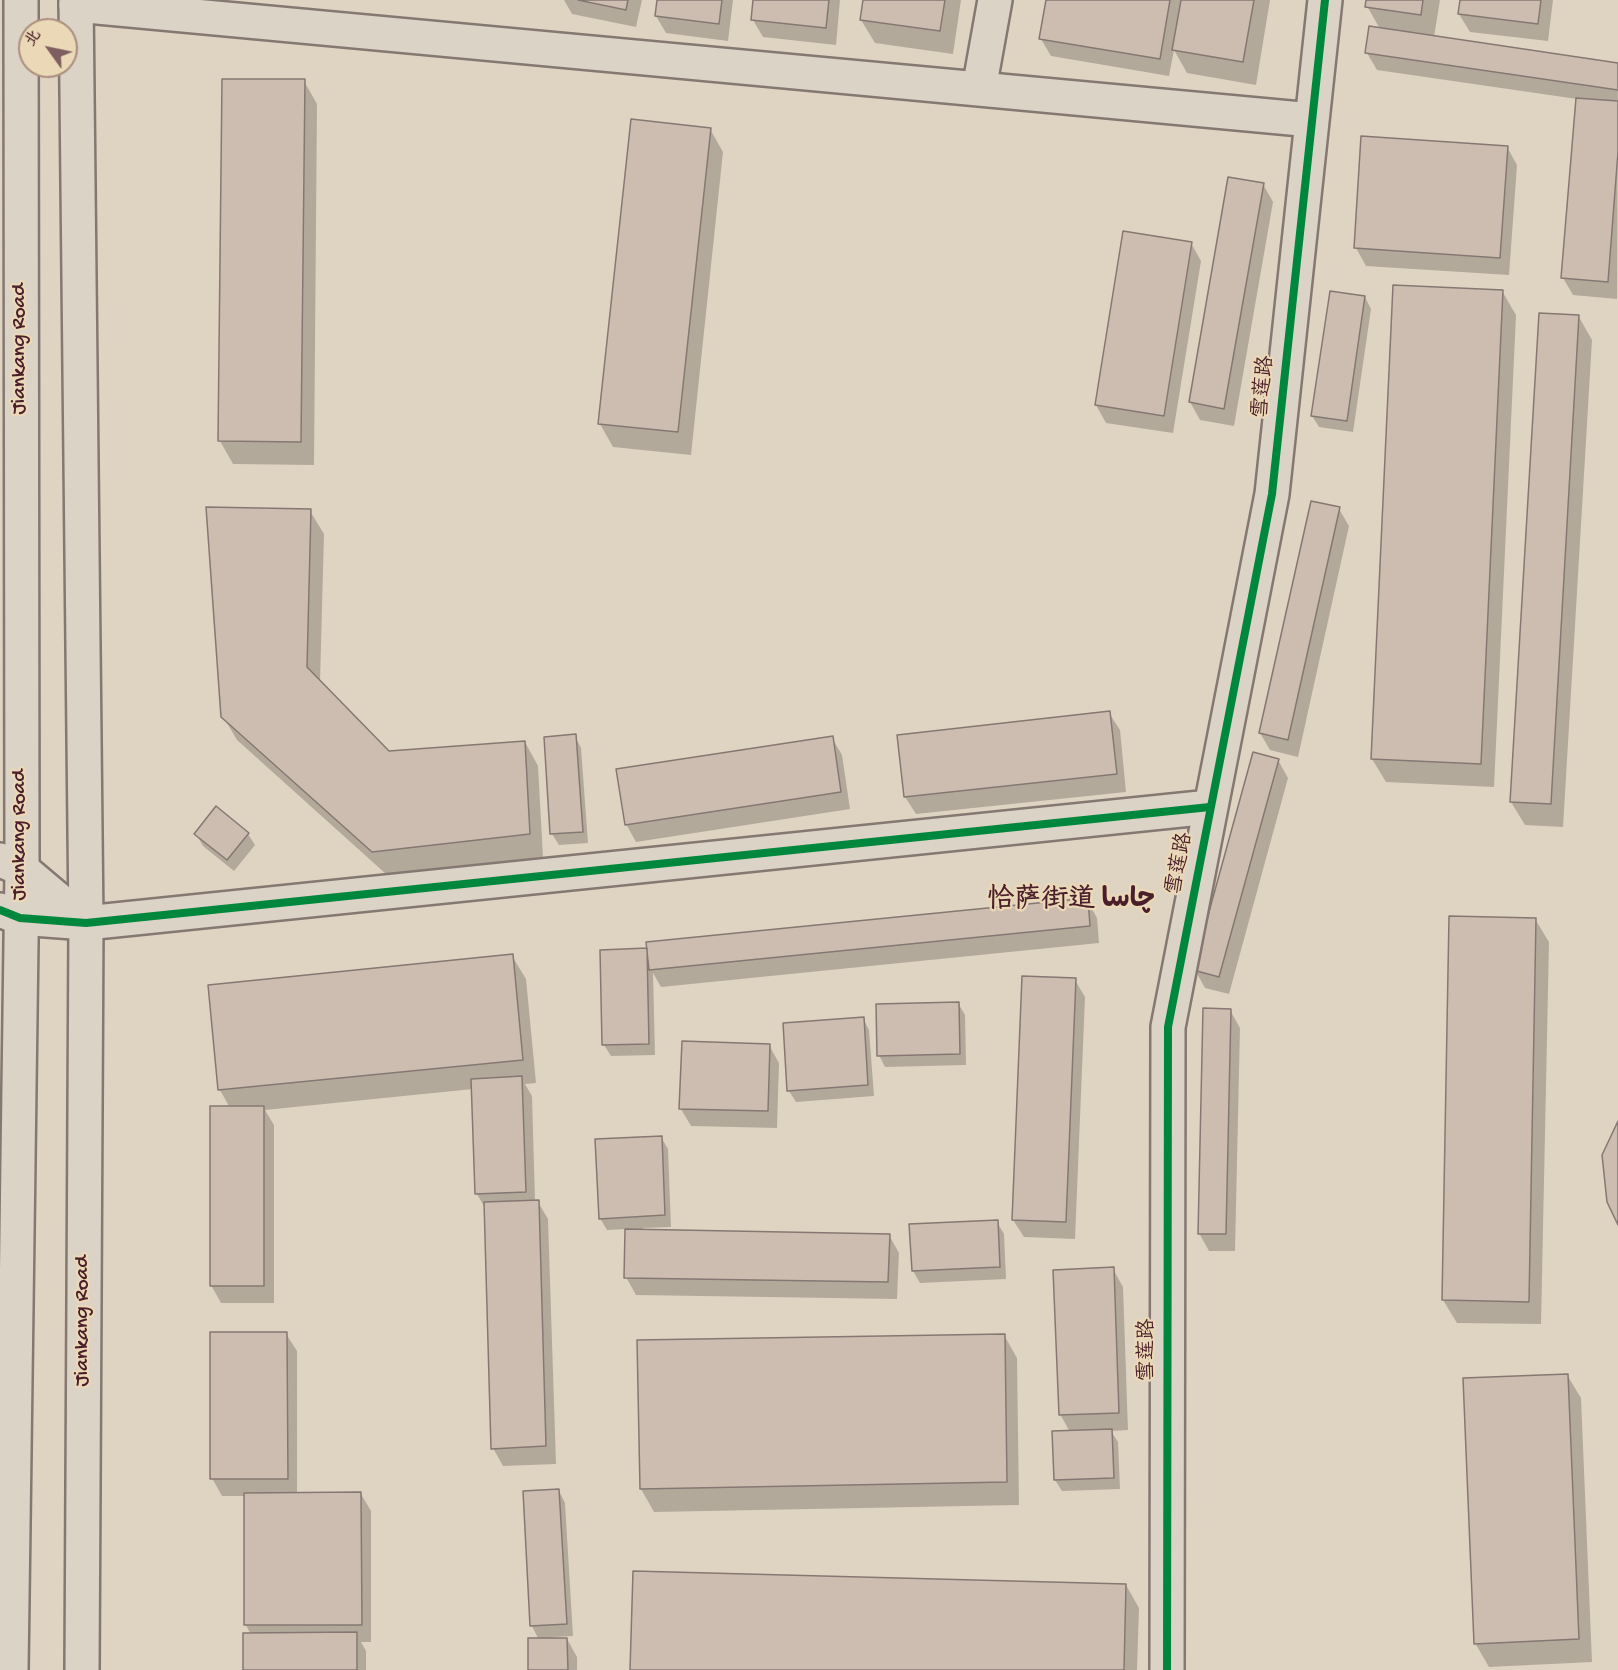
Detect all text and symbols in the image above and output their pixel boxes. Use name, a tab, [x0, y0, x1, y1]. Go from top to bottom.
north arrow	[18, 18, 78, 78]
text: 北	[22, 27, 46, 51]
street label: Jiankang Road	[8, 283, 34, 415]
street label: 雪莲路	[1249, 354, 1281, 420]
street label: Jiankang Road	[8, 769, 34, 901]
street label: 雪莲路	[1163, 831, 1199, 897]
district label: 恰萨街道 چاسا	[987, 886, 1155, 918]
street label: Jiankang Road	[71, 1255, 97, 1387]
street label: 雪莲路	[1136, 1319, 1162, 1381]

